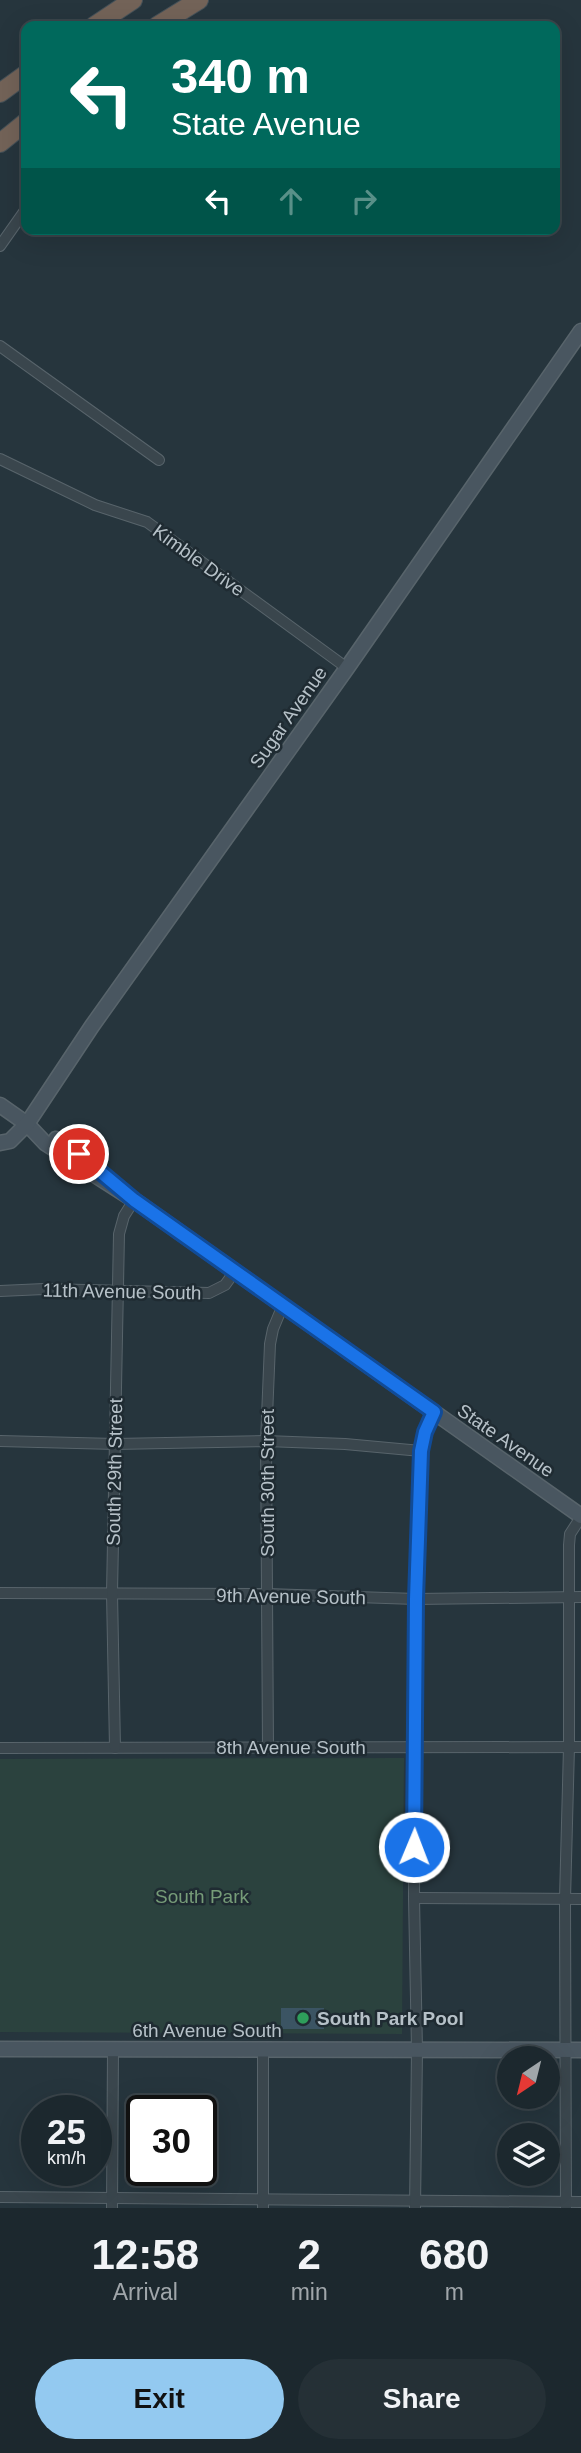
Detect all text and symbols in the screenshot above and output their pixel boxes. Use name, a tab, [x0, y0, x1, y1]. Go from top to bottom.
icon: left	[56, 49, 147, 140]
text: 340 m	[171, 49, 310, 103]
text: State Avenue	[171, 106, 361, 142]
icon: left	[199, 182, 237, 220]
icon: ahead	[272, 182, 310, 220]
icon: right	[345, 182, 383, 220]
street label: Kimble Drive	[149, 520, 248, 601]
street label: Sugar Avenue	[246, 663, 331, 772]
pin	[49, 1124, 109, 1184]
icon: arrive	[60, 1135, 98, 1173]
street label: 11th Avenue South	[42, 1280, 202, 1303]
street label: South 29th Street	[103, 1397, 126, 1546]
street label: State Avenue	[454, 1399, 558, 1481]
street label: South 30th Street	[257, 1408, 278, 1557]
street label: 9th Avenue South	[216, 1585, 366, 1608]
street label: 8th Avenue South	[216, 1737, 366, 1758]
position arrow	[377, 1810, 451, 1884]
park label: South Park	[155, 1886, 249, 1907]
place label: South Park Pool	[317, 2008, 464, 2029]
marker: South Park Pool	[295, 2010, 311, 2026]
street label: 6th Avenue South	[132, 2020, 282, 2041]
north arrow	[497, 2046, 560, 2109]
map controls	[497, 2046, 560, 2186]
speed limit sign: 30	[126, 2095, 217, 2186]
text: 25	[47, 2112, 86, 2151]
button: layers	[497, 2123, 560, 2186]
text: km/h	[47, 2148, 86, 2168]
text: 12:58	[92, 2231, 199, 2278]
text: 2	[297, 2231, 321, 2278]
text: 680	[419, 2231, 489, 2278]
text: Arrival	[113, 2279, 178, 2305]
text: min	[291, 2279, 328, 2305]
text: m	[445, 2279, 464, 2305]
button: Exit	[35, 2359, 284, 2439]
button: Share	[298, 2359, 546, 2439]

